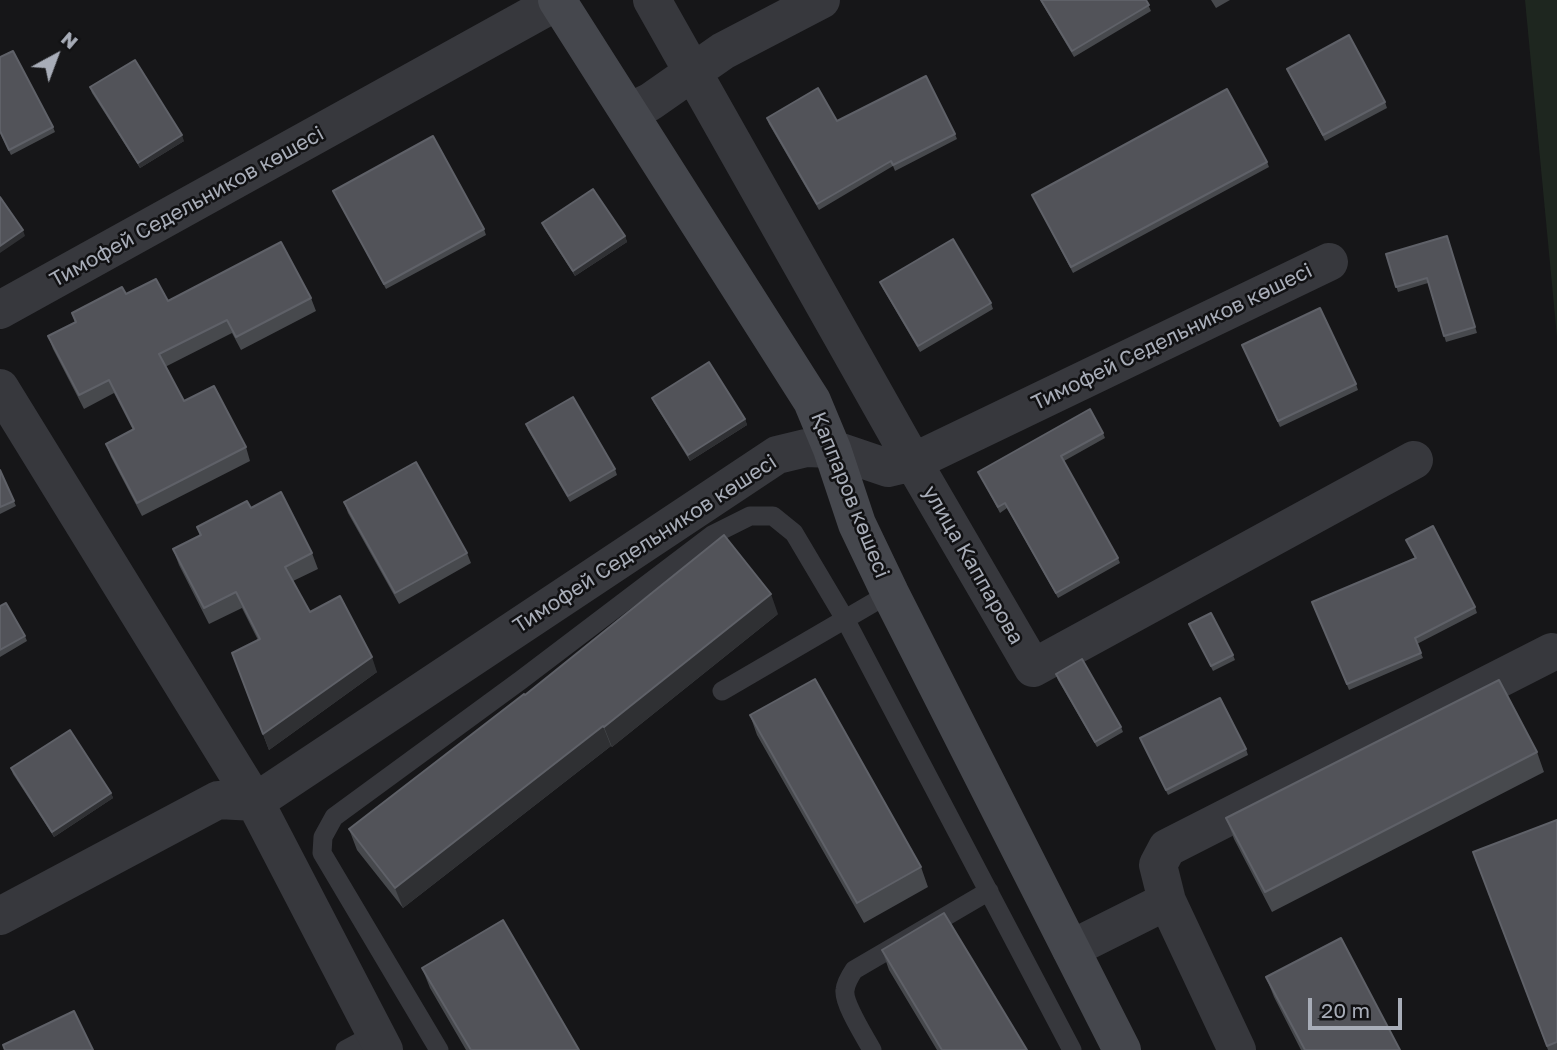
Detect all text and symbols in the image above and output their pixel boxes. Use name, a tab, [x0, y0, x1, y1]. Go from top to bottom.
north arrow	[21, 21, 91, 91]
text: N	[57, 26, 83, 53]
street label: Тимофей Седельников көшесі	[46, 121, 328, 293]
street label: Тимофей Седельников көшесі	[1028, 258, 1316, 416]
street label: Қаппаров көшесі	[805, 408, 895, 582]
street label: Тимофей Седельников көшесі	[508, 449, 782, 639]
street label: улица Каппарова	[917, 481, 1029, 649]
scale bar	[1312, 984, 1406, 1028]
text: 20 m	[1321, 997, 1370, 1023]

